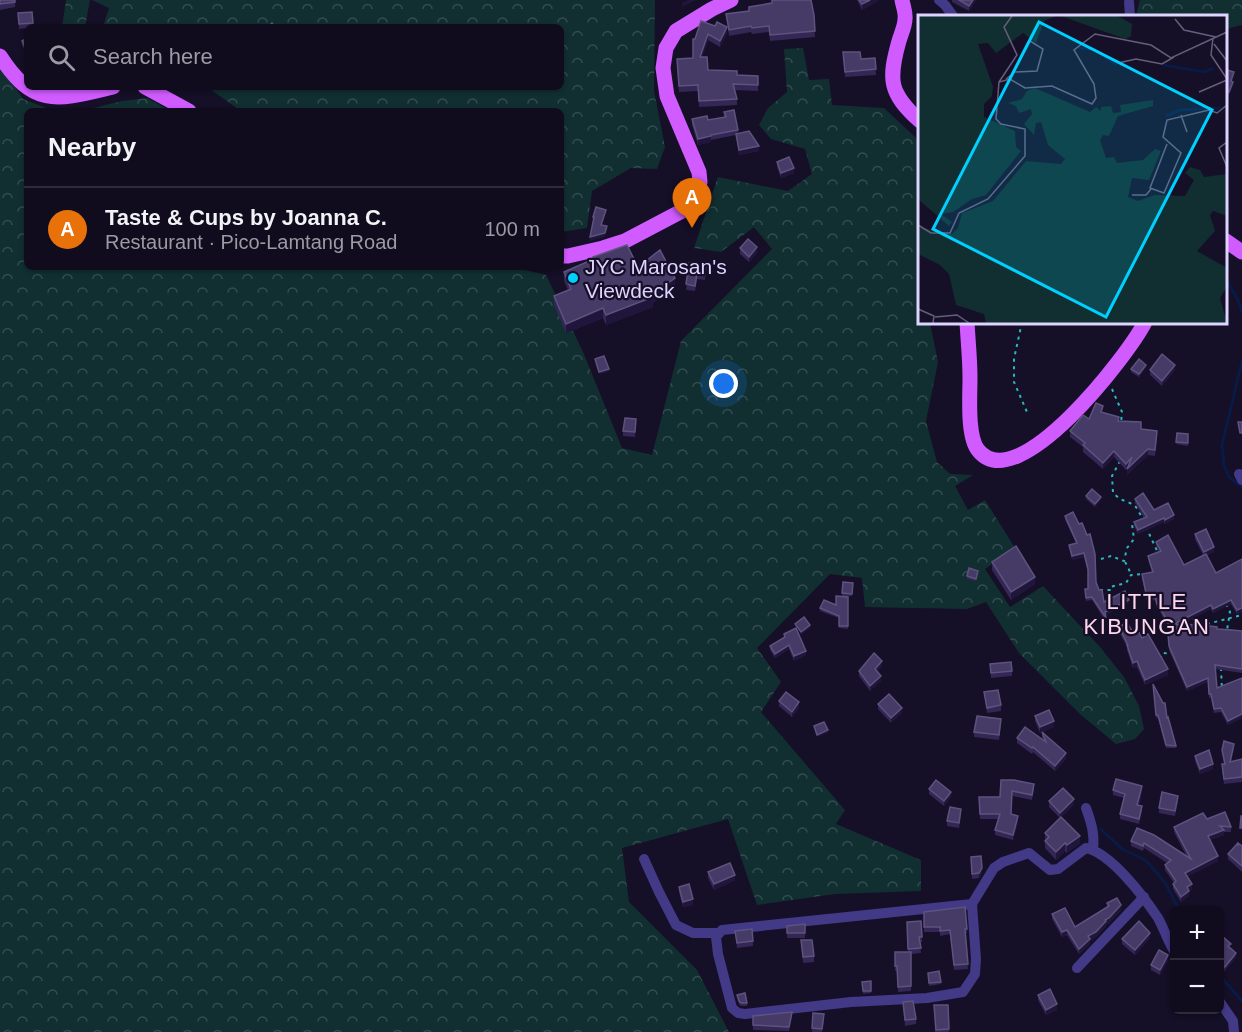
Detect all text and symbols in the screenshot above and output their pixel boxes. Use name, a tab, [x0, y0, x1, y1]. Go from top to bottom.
inset map	[918, 15, 1227, 324]
search box	[24, 24, 564, 90]
icon: search	[45, 41, 78, 74]
text: Search here	[93, 44, 213, 69]
text: Nearby	[48, 132, 136, 162]
pin: A	[672, 178, 712, 228]
text: Taste & Cups by Joanna C.	[105, 205, 387, 230]
text: A	[60, 218, 75, 240]
text: 100 m	[484, 218, 540, 240]
text: Restaurant · Pico-Lamtang Road	[105, 231, 397, 253]
place label: JYC Marosan's Viewdeck	[585, 255, 727, 302]
marker: JYC Marosan's Viewdeck	[566, 271, 580, 285]
your location	[709, 369, 738, 398]
district label: LITTLE KIBUNGAN	[1084, 589, 1210, 639]
map controls	[1170, 906, 1224, 1014]
button: +	[1170, 906, 1224, 960]
button: −	[1170, 960, 1224, 1014]

